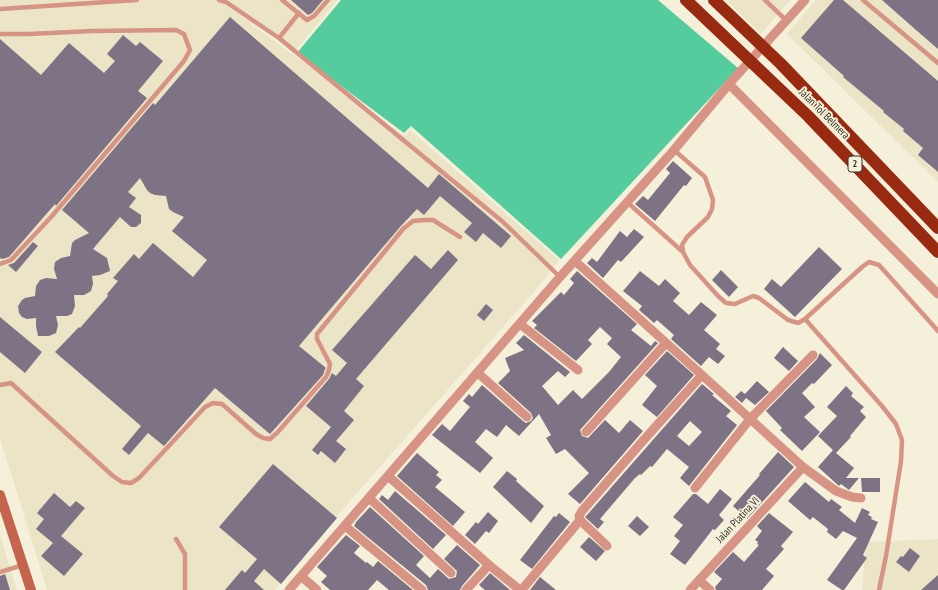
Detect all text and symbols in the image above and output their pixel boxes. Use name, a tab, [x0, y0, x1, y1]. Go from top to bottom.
street label: Jalan Tol Belmera	[796, 86, 852, 142]
road number: 2	[848, 156, 862, 172]
street label: Jalan Platina VI	[713, 494, 763, 546]

